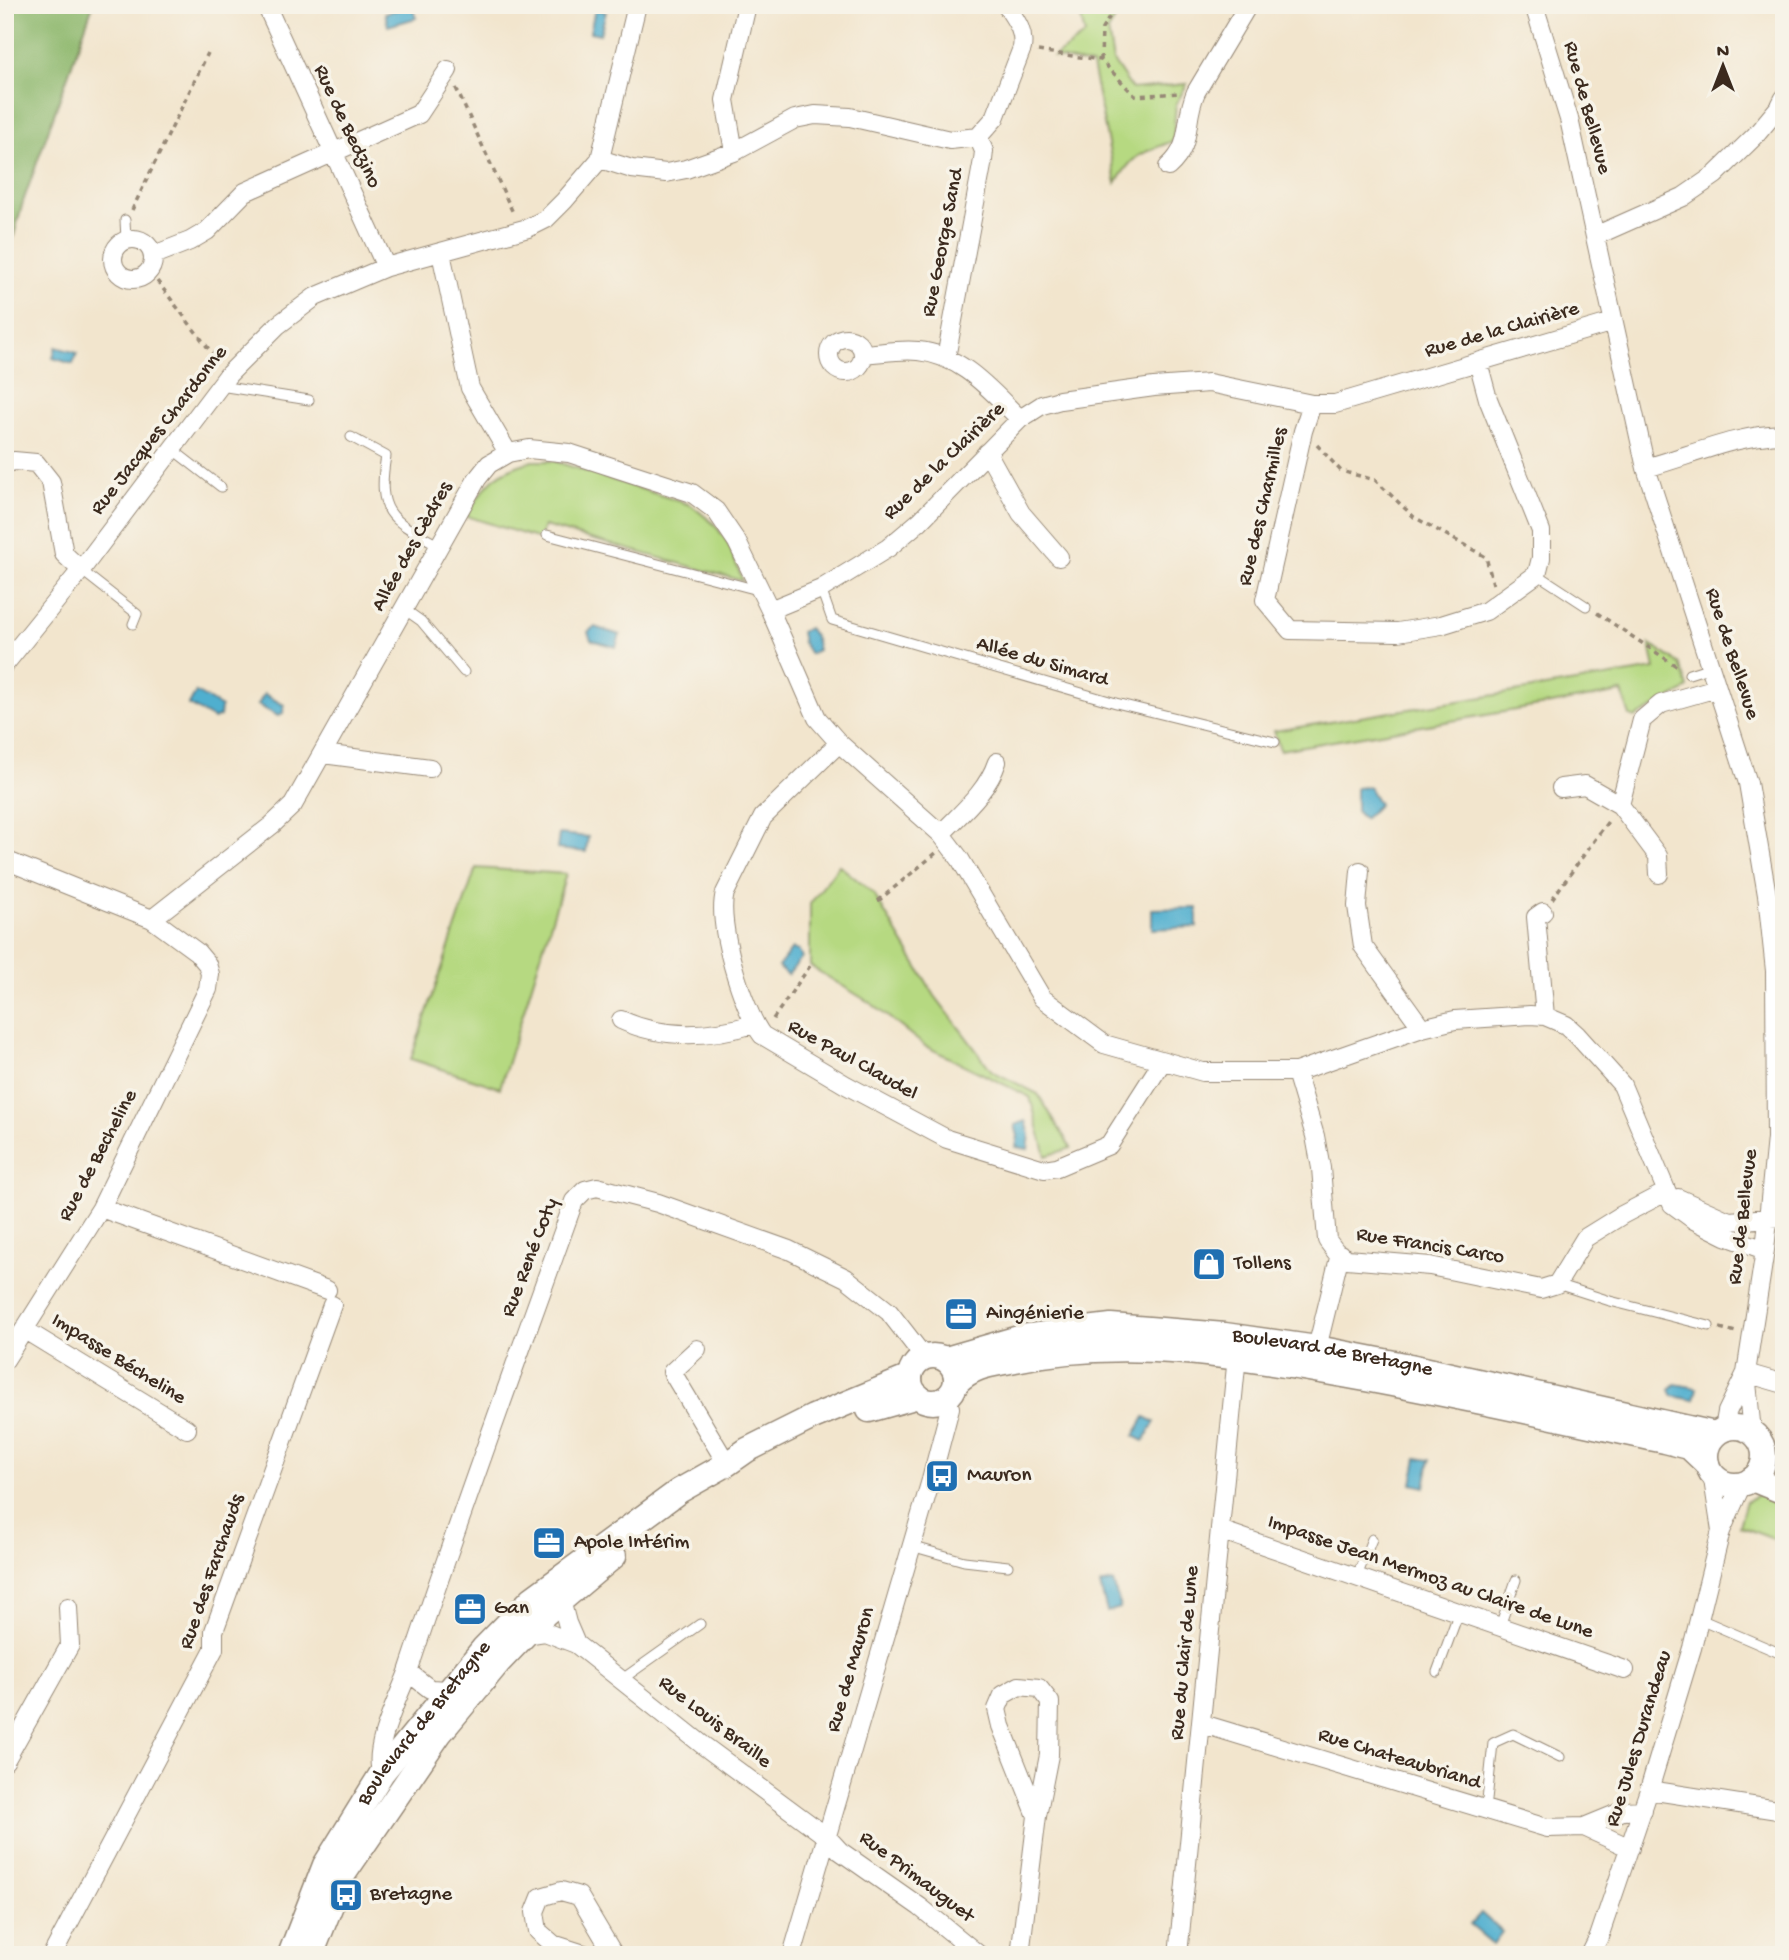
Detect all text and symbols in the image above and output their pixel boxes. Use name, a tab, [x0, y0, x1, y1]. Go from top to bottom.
north arrow	[1688, 32, 1758, 102]
street label: Rue de Bellevue	[1556, 39, 1616, 178]
text: N	[1717, 41, 1729, 64]
street label: Rue de Bedzino	[306, 61, 386, 193]
street label: Rue George Sand	[917, 165, 971, 319]
street label: Rue de la Clairière	[1422, 297, 1583, 365]
street label: Rue Jacques Chardonne	[86, 340, 235, 521]
street label: Rue de la Clairière	[879, 397, 1012, 526]
street label: Rue des Charmilles	[1234, 424, 1295, 589]
street label: Allée des Cèdres	[367, 477, 460, 616]
street label: Rue de Bellevue	[1698, 585, 1764, 724]
street label: Allée du Simard	[973, 632, 1112, 694]
street label: Rue Paul Claudel	[783, 1015, 921, 1107]
street label: Rue de Becheline	[54, 1085, 145, 1226]
street label: Rue de Bellevue	[1723, 1147, 1765, 1286]
street label: Rue René Coty	[497, 1195, 565, 1321]
street label: Rue Francis Carco	[1354, 1223, 1506, 1271]
shop icon: Tollens	[1190, 1245, 1228, 1283]
place label: Tollens	[1233, 1252, 1292, 1277]
office icon: Aingénierie	[942, 1295, 980, 1333]
place label: Aingénierie	[986, 1302, 1085, 1327]
street label: Impasse Bécheline	[46, 1309, 191, 1412]
street label: Boulevard de Bretagne	[1230, 1324, 1436, 1383]
bus stop icon: Mauron	[923, 1457, 961, 1495]
place label: Mauron	[967, 1464, 1031, 1489]
street label: Rue des Farchauds	[175, 1490, 252, 1653]
street label: Impasse Jean Mermoz au Claire de Lune	[1264, 1510, 1597, 1646]
office icon: Apole Intérim	[530, 1524, 568, 1562]
place label: Apole Intérim	[574, 1531, 689, 1556]
street label: Rue du Clair de Lune	[1166, 1564, 1206, 1741]
office icon: Gan	[451, 1590, 489, 1628]
place label: Gan	[494, 1597, 529, 1622]
street label: Rue de Mauron	[822, 1604, 882, 1736]
street label: Boulevard de Bretagne	[352, 1635, 497, 1811]
street label: Rue Jules Durandeau	[1601, 1648, 1679, 1830]
street label: Rue Louis Braille	[652, 1671, 777, 1776]
street label: Rue Chateaubriand	[1315, 1723, 1485, 1797]
street label: Rue Primauguet	[853, 1827, 981, 1931]
bus stop icon: Bretagne	[327, 1876, 365, 1914]
place label: Bretagne	[369, 1883, 453, 1908]

